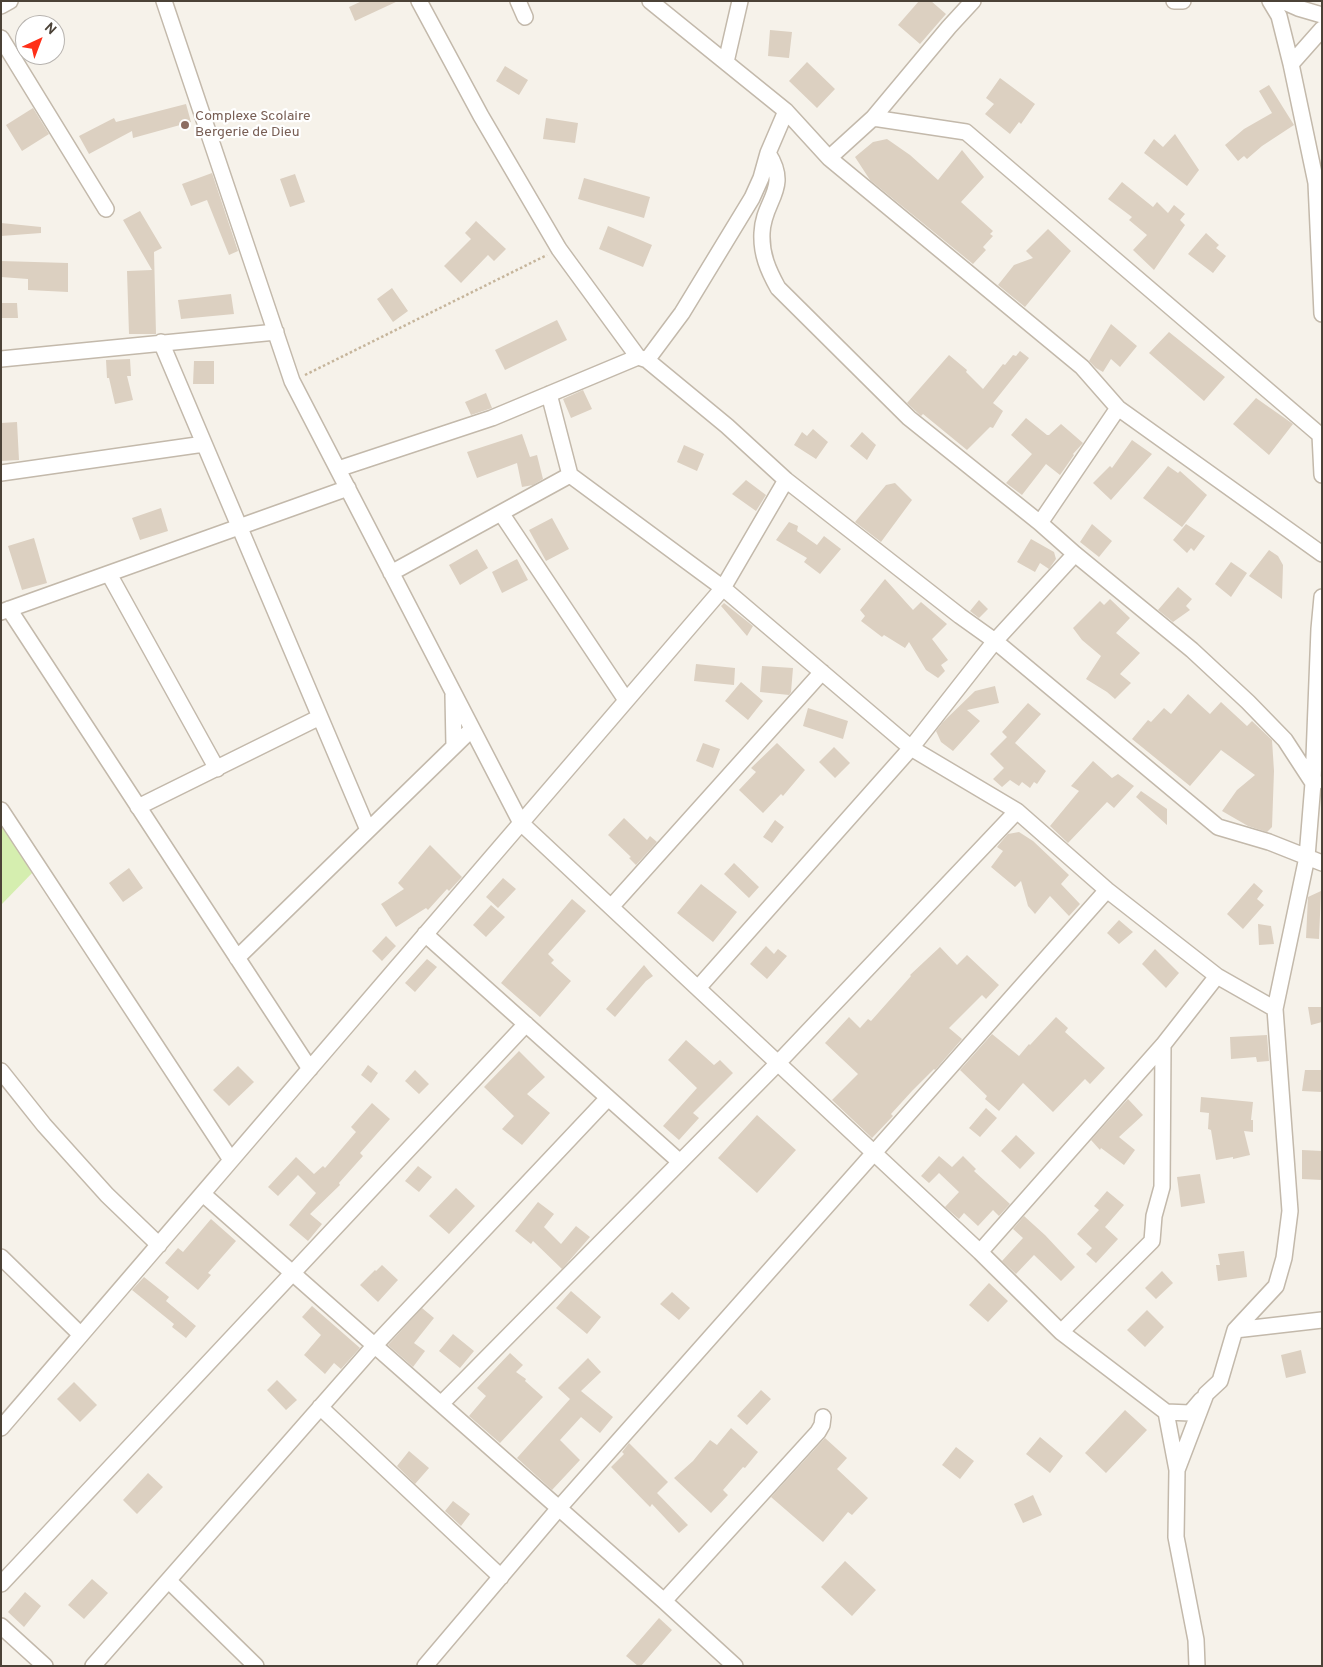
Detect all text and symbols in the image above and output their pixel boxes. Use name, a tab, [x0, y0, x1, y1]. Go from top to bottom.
north arrow	[15, 15, 65, 65]
text: N	[40, 20, 59, 39]
place label: Complexe Scolaire Bergerie de Dieu	[195, 109, 311, 142]
marker: Complexe Scolaire Bergerie de Dieu	[179, 119, 191, 131]

